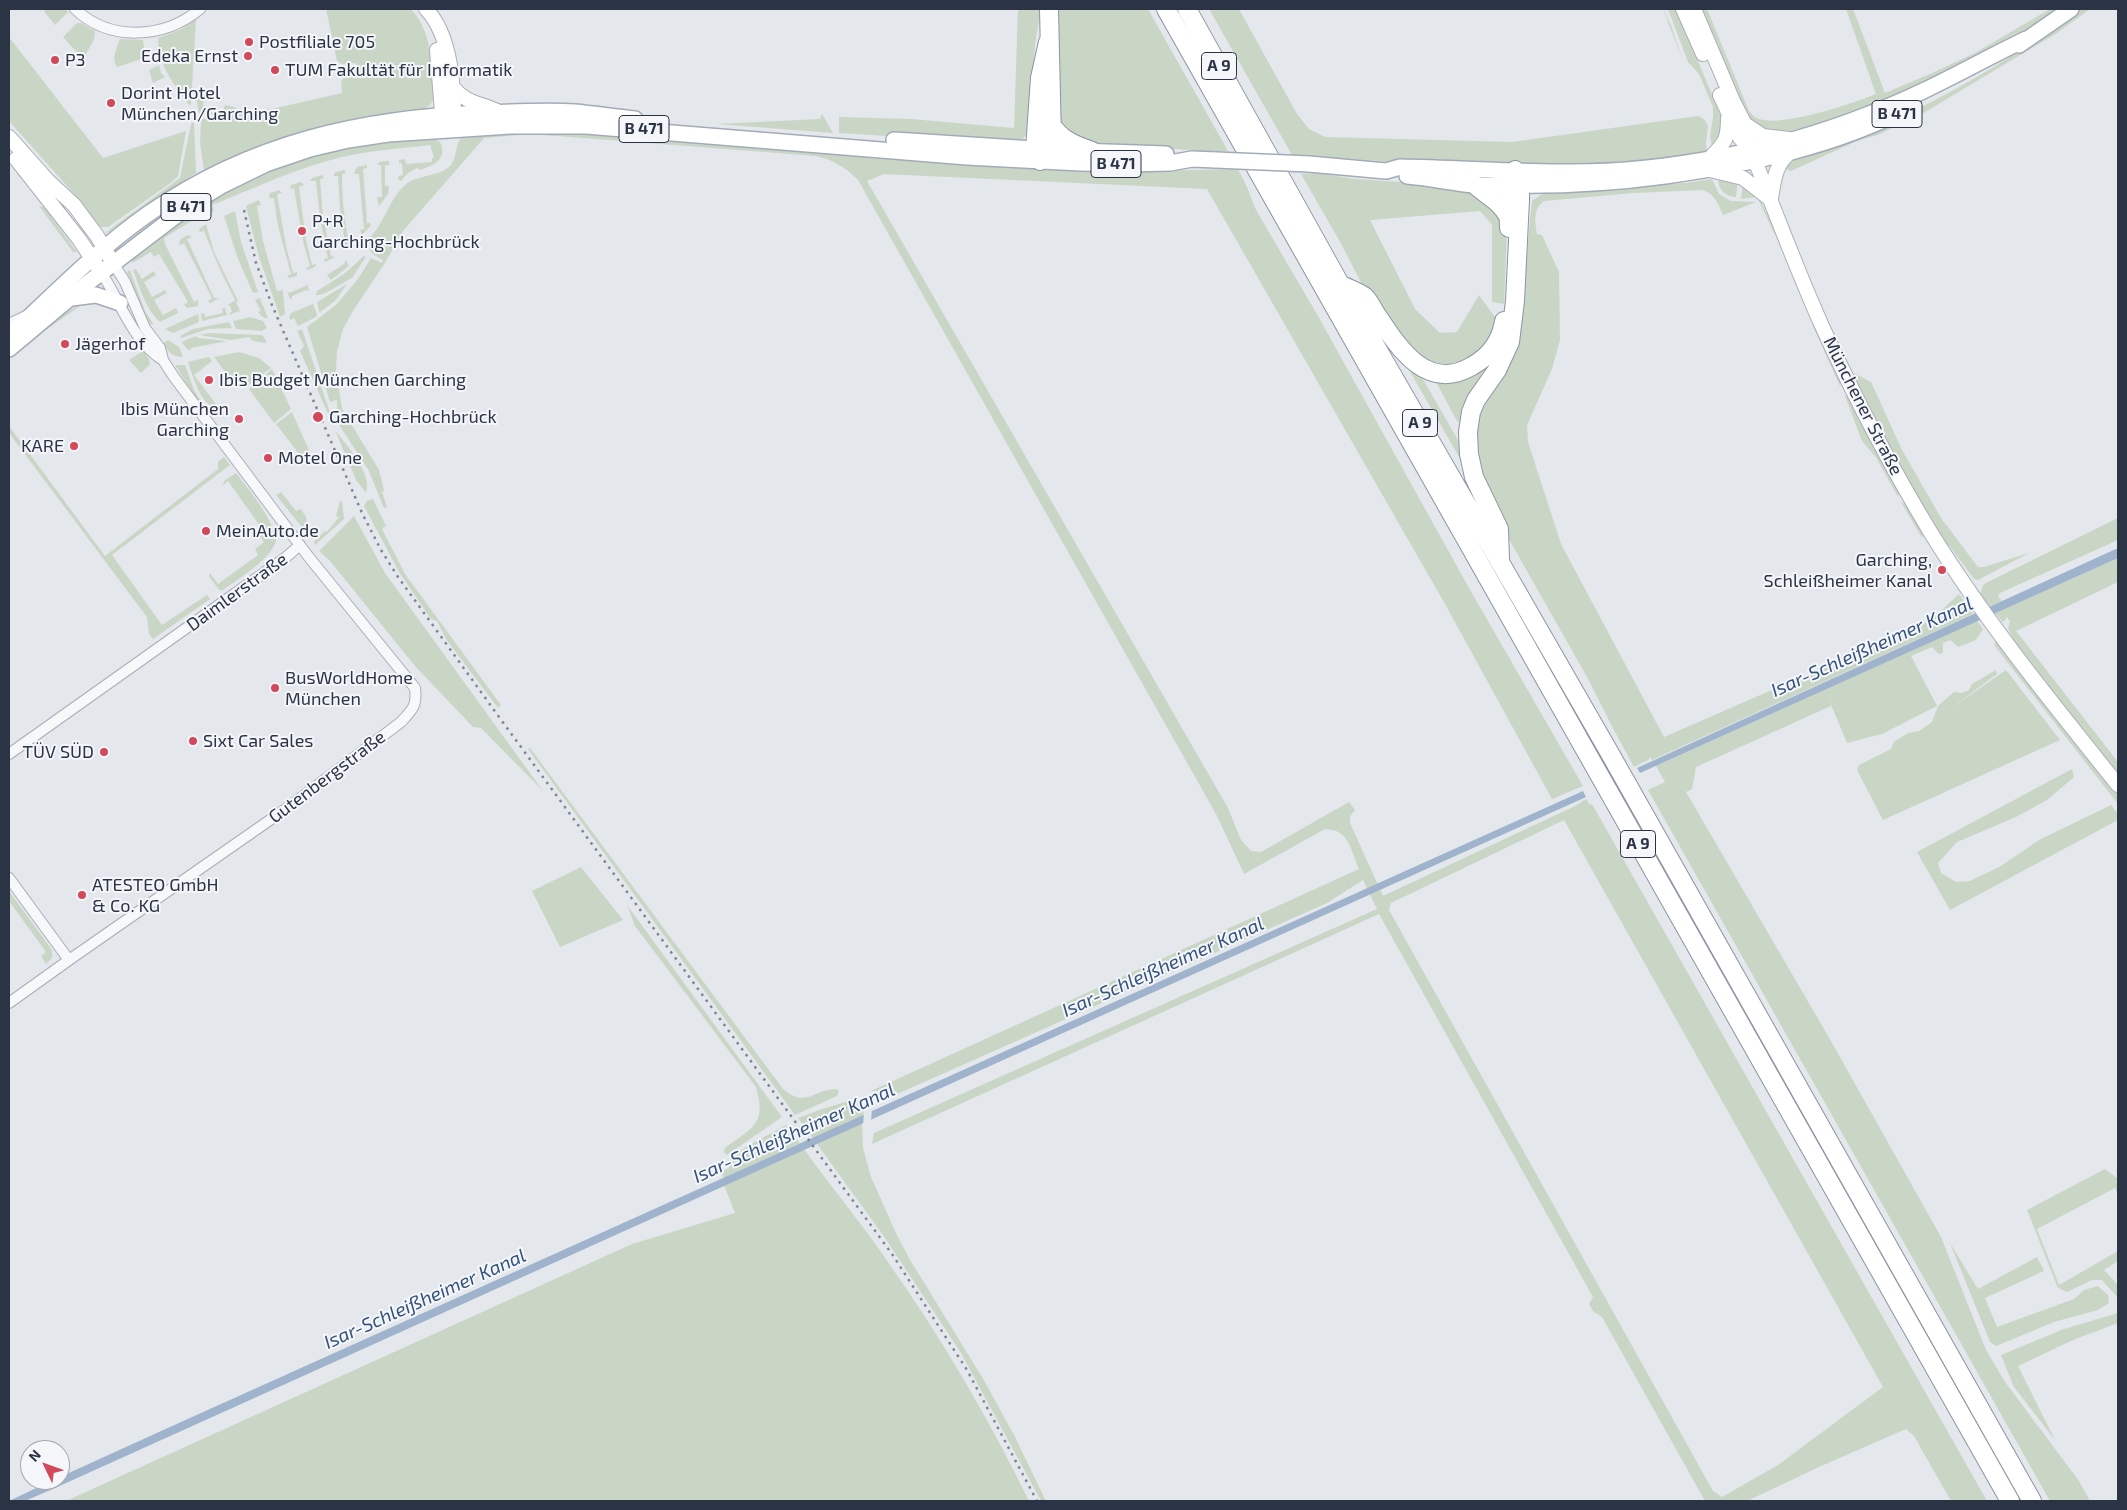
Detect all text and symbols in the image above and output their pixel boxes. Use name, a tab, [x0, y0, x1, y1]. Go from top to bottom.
place label: Postfiliale 705	[259, 31, 375, 53]
marker: Postfiliale 705	[243, 36, 255, 48]
place label: Edeka Ernst	[141, 45, 238, 67]
place label: P3	[65, 49, 86, 71]
marker: Edeka Ernst	[242, 50, 254, 62]
road number: A 9	[1202, 52, 1236, 80]
marker: P3	[49, 54, 61, 66]
place label: TUM Fakultät für Informatik	[285, 59, 512, 81]
marker: TUM Fakultät für Informatik	[269, 64, 281, 76]
place label: Dorint Hotel München/Garching	[121, 82, 278, 125]
marker: Dorint Hotel München/Garching	[105, 97, 117, 109]
road number: B 471	[1872, 100, 1922, 128]
road number: B 471	[619, 116, 669, 142]
road number: B 471	[1091, 150, 1141, 178]
road number: B 471	[161, 193, 211, 220]
place label: P+R Garching-Hochbrück	[312, 210, 480, 252]
marker: P+R Garching-Hochbrück	[296, 225, 308, 237]
place label: Jägerhof	[75, 333, 145, 355]
street label: Münchener Straße	[1819, 333, 1907, 479]
marker: Jägerhof	[59, 338, 71, 350]
place label: Ibis Budget München Garching	[219, 369, 466, 391]
marker: Ibis Budget München Garching	[203, 374, 215, 386]
place label: Ibis München Garching	[121, 398, 229, 440]
place label: Garching-Hochbrück	[329, 406, 497, 428]
road number: A 9	[1402, 409, 1438, 436]
marker: Garching-Hochbrück	[311, 410, 325, 424]
marker: Ibis München Garching	[233, 413, 245, 425]
place label: KARE	[21, 435, 64, 457]
marker: KARE	[68, 440, 80, 452]
place label: Motel One	[278, 447, 362, 469]
marker: Motel One	[262, 452, 274, 464]
place label: MeinAuto.de	[216, 520, 319, 542]
marker: MeinAuto.de	[200, 525, 212, 537]
street label: Daimlerstraße	[182, 548, 292, 636]
place label: Garching, Schleißheimer Kanal	[1764, 549, 1932, 592]
marker: Garching, Schleißheimer Kanal	[1936, 564, 1948, 576]
water label: Isar-Schleißheimer Kanal	[1768, 592, 1976, 702]
place label: BusWorldHome München	[285, 667, 413, 710]
marker: BusWorldHome München	[269, 682, 281, 694]
street label: Gutenbergstraße	[264, 726, 390, 828]
place label: Sixt Car Sales	[203, 730, 313, 752]
marker: Sixt Car Sales	[187, 735, 199, 747]
place label: TÜV SÜD	[23, 741, 94, 763]
marker: TÜV SÜD	[98, 746, 110, 758]
road number: A 9	[1620, 831, 1656, 858]
place label: ATESTEO GmbH & Co. KG	[92, 874, 219, 916]
marker: ATESTEO GmbH & Co. KG	[76, 889, 88, 901]
water label: Isar-Schleißheimer Kanal	[1059, 912, 1267, 1022]
water label: Isar-Schleißheimer Kanal	[690, 1078, 898, 1188]
water label: Isar-Schleißheimer Kanal	[321, 1244, 529, 1354]
north arrow	[20, 1440, 70, 1490]
text: N	[25, 1446, 44, 1465]

